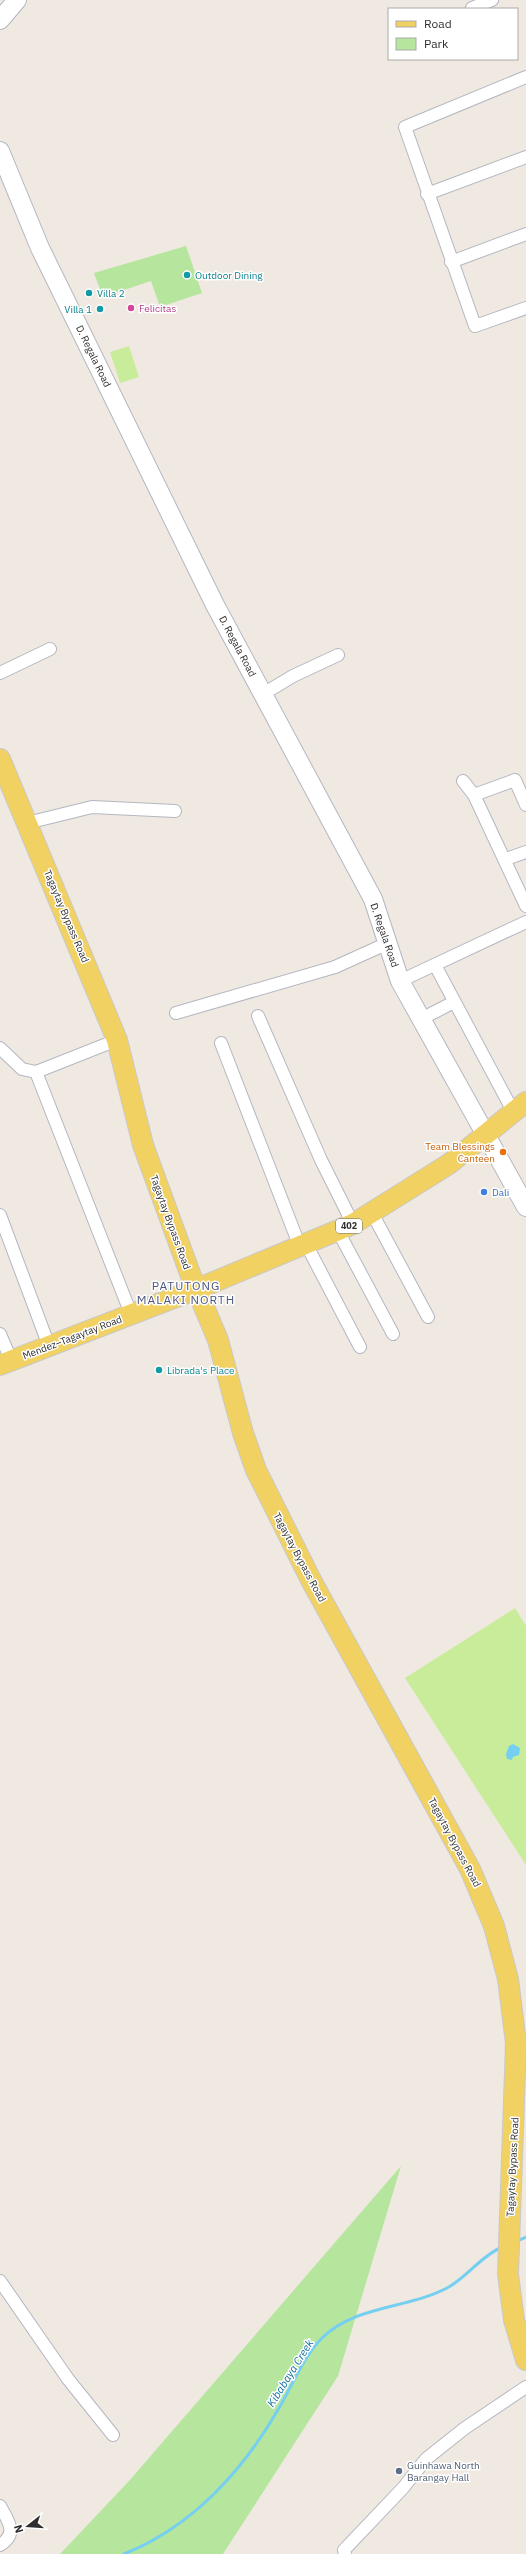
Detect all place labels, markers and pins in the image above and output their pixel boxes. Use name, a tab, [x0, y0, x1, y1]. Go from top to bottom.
place label: Outdoor Dining	[195, 269, 263, 282]
marker: Outdoor Dining	[182, 270, 192, 280]
place label: Villa 2	[97, 287, 125, 300]
marker: Villa 2	[84, 288, 94, 298]
place label: Felicitas	[139, 302, 176, 315]
place label: Villa 1	[64, 303, 92, 316]
marker: Felicitas	[126, 303, 136, 313]
marker: Villa 1	[95, 304, 105, 314]
place label: Team Blessings Canteen	[425, 1140, 495, 1165]
marker: Team Blessings Canteen	[498, 1147, 508, 1157]
place label: Dali	[492, 1186, 509, 1199]
marker: Dali	[479, 1187, 489, 1197]
place label: Librada's Place	[167, 1364, 235, 1377]
marker: Librada's Place	[154, 1365, 164, 1375]
place label: Guinhawa North Barangay Hall	[407, 2459, 480, 2484]
marker: Guinhawa North Barangay Hall	[394, 2466, 404, 2476]

